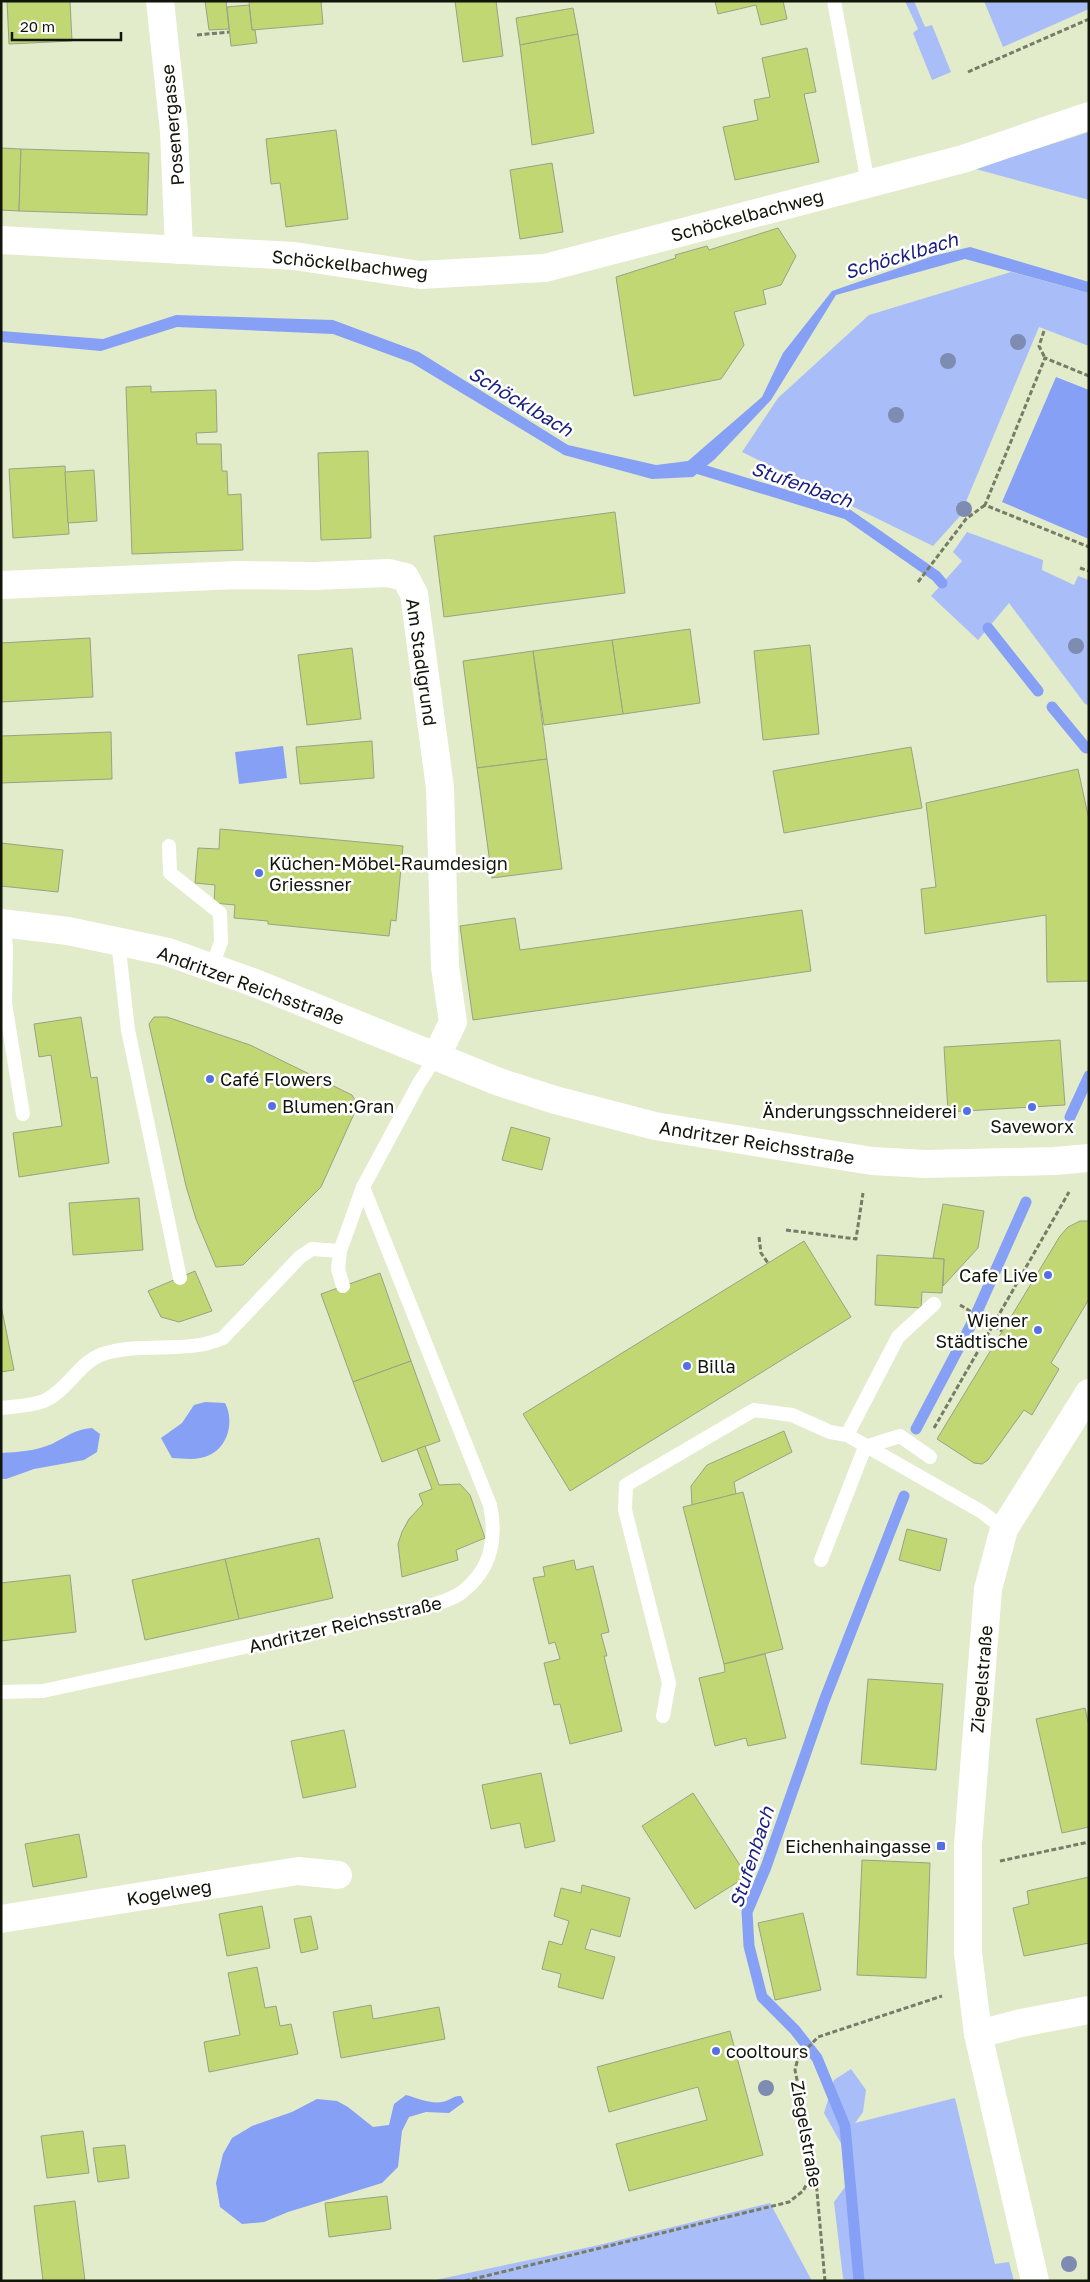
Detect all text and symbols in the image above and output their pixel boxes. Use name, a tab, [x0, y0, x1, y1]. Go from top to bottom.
scale bar	[12, 10, 121, 42]
text: 20 m	[20, 17, 55, 35]
street label: Posenergasse	[156, 64, 188, 186]
street label: Schöckelbachweg	[668, 184, 826, 246]
water label: Schöcklbach	[842, 226, 962, 283]
street label: Schöckelbachweg	[271, 245, 429, 283]
water label: Schöcklbach	[465, 361, 578, 442]
water label: Stufenbach	[749, 456, 857, 512]
street label: Am Stadlgrund	[402, 597, 442, 727]
place label: Küchen-Möbel-Raumdesign Griessner	[269, 852, 508, 895]
marker: Küchen-Möbel-Raumdesign Griessner	[253, 867, 265, 879]
street label: Andritzer Reichsstraße	[155, 941, 347, 1029]
place label: Café Flowers	[220, 1068, 332, 1090]
marker: Café Flowers	[204, 1073, 216, 1085]
place label: Blumen:Gran	[282, 1095, 394, 1117]
marker: Blumen:Gran	[266, 1100, 278, 1112]
place label: Änderungsschneiderei	[762, 1100, 957, 1122]
marker: Saveworx	[1026, 1101, 1038, 1113]
marker: Änderungsschneiderei	[961, 1105, 973, 1117]
place label: Saveworx	[990, 1115, 1074, 1137]
street label: Andritzer Reichsstraße	[658, 1116, 856, 1168]
place label: Cafe Live	[959, 1264, 1038, 1286]
marker: Cafe Live	[1042, 1269, 1054, 1281]
place label: Wiener Städtische	[936, 1309, 1028, 1352]
marker: Wiener Städtische	[1032, 1324, 1044, 1336]
place label: Billa	[697, 1355, 736, 1377]
marker: Billa	[681, 1360, 693, 1372]
street label: Andritzer Reichsstraße	[246, 1591, 444, 1657]
street label: Ziegelstraße	[965, 1624, 997, 1734]
water label: Stufenbach	[724, 1802, 779, 1910]
place label: Eichenhaingasse	[785, 1835, 931, 1857]
marker: Eichenhaingasse	[935, 1840, 947, 1852]
street label: Kogelweg	[125, 1874, 213, 1910]
place label: cooltours	[726, 2040, 808, 2062]
marker: cooltours	[710, 2045, 722, 2057]
street label: Ziegelstraße	[787, 2079, 827, 2189]

